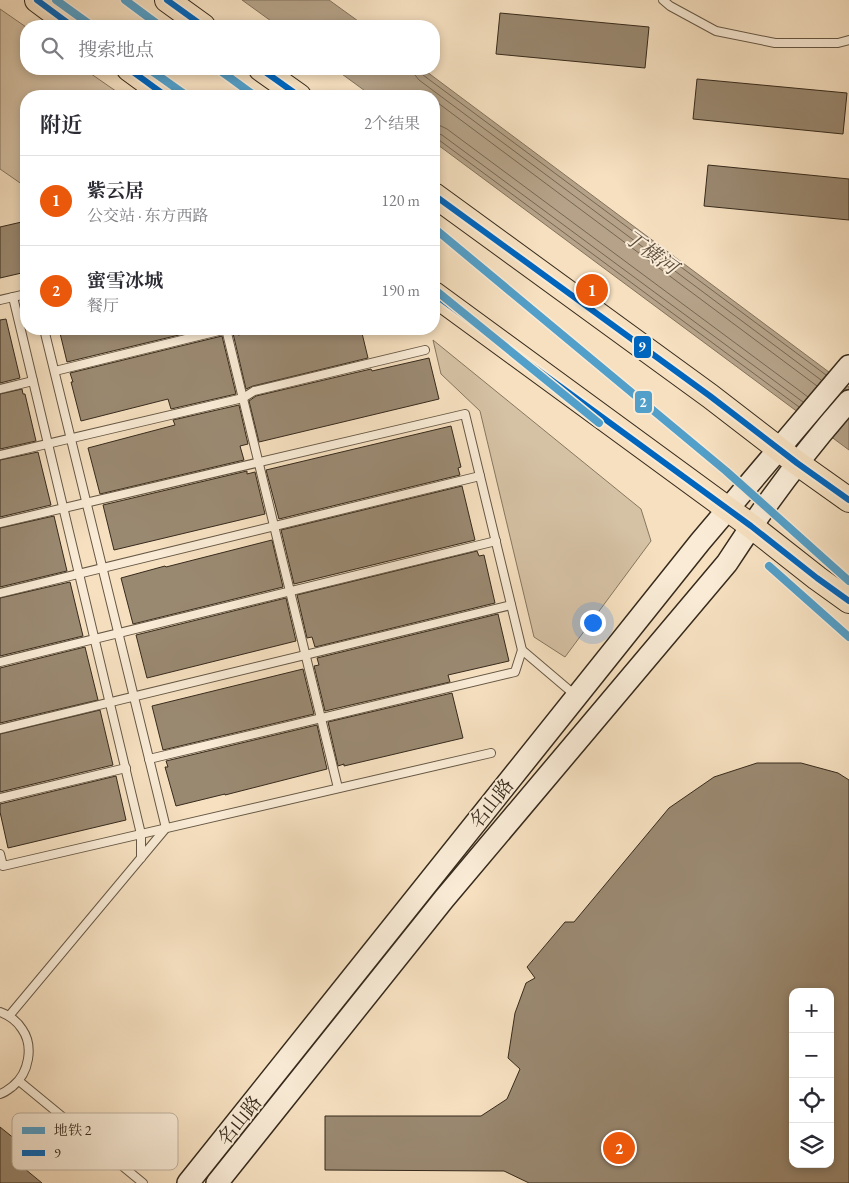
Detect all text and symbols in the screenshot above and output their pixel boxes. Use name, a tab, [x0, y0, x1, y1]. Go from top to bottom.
search box	[20, 20, 440, 75]
icon: search	[38, 34, 66, 62]
text: 搜索地点	[78, 37, 154, 62]
text: 附近	[40, 111, 82, 138]
text: 2个结果	[364, 113, 420, 134]
text: 紫云居	[87, 178, 144, 203]
text: 1	[52, 190, 60, 211]
text: 120 m	[381, 190, 420, 211]
text: 公交站 · 东方西路	[87, 205, 209, 226]
water label: 丁横河	[619, 224, 685, 282]
text: 蜜雪冰城	[87, 268, 163, 293]
pin: 1	[576, 271, 608, 309]
text: 2	[52, 280, 60, 301]
text: 190 m	[381, 280, 420, 301]
text: 餐厅	[87, 295, 119, 316]
line badge: 9	[633, 335, 652, 359]
text: 9	[638, 337, 646, 355]
line badge: 2	[634, 390, 653, 414]
text: 2	[639, 393, 647, 411]
your location	[580, 610, 606, 636]
street label: 名山路	[464, 773, 519, 833]
map controls	[789, 988, 834, 1168]
button: +	[789, 988, 834, 1033]
button: −	[789, 1033, 834, 1078]
button: locate	[789, 1078, 834, 1123]
street label: 名山路	[212, 1090, 267, 1150]
legend	[12, 1113, 178, 1170]
text: 地铁 2	[54, 1121, 92, 1139]
button: layers	[789, 1123, 834, 1168]
pin: 2	[603, 1129, 635, 1167]
text: 9	[54, 1144, 61, 1162]

